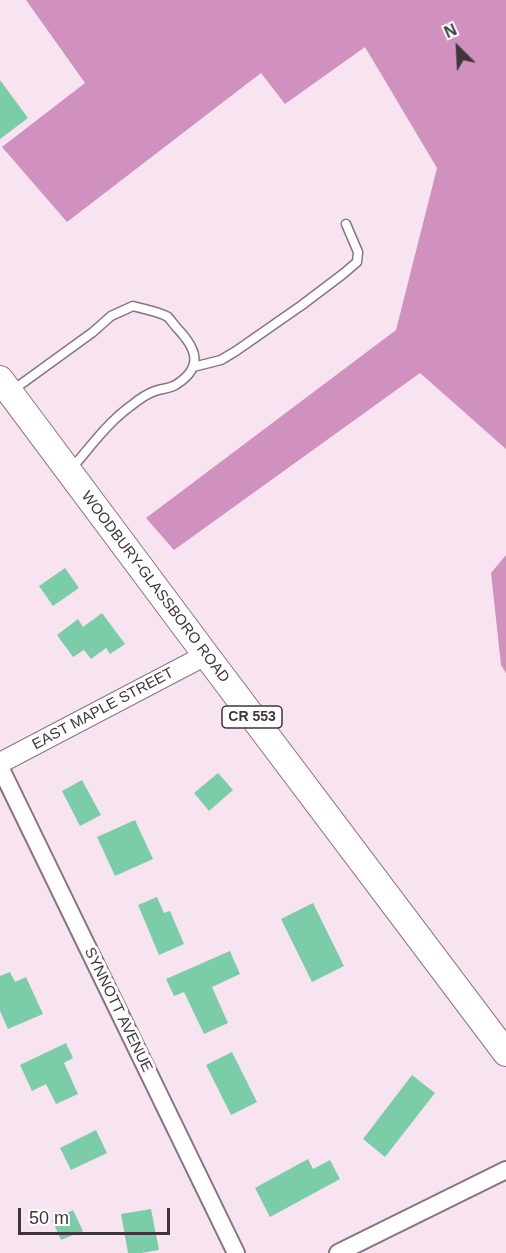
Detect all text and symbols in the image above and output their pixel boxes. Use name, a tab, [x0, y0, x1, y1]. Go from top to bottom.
north arrow	[428, 18, 488, 78]
text: N	[442, 21, 459, 41]
street label: WOODBURY-GLASSBORO ROAD	[77, 488, 233, 686]
street label: EAST MAPLE STREET	[29, 664, 177, 754]
road number: CR 553	[222, 706, 282, 728]
street label: SYNNOTT AVENUE	[80, 945, 156, 1075]
scale bar	[21, 1196, 172, 1234]
text: 50 m	[29, 1208, 69, 1228]

